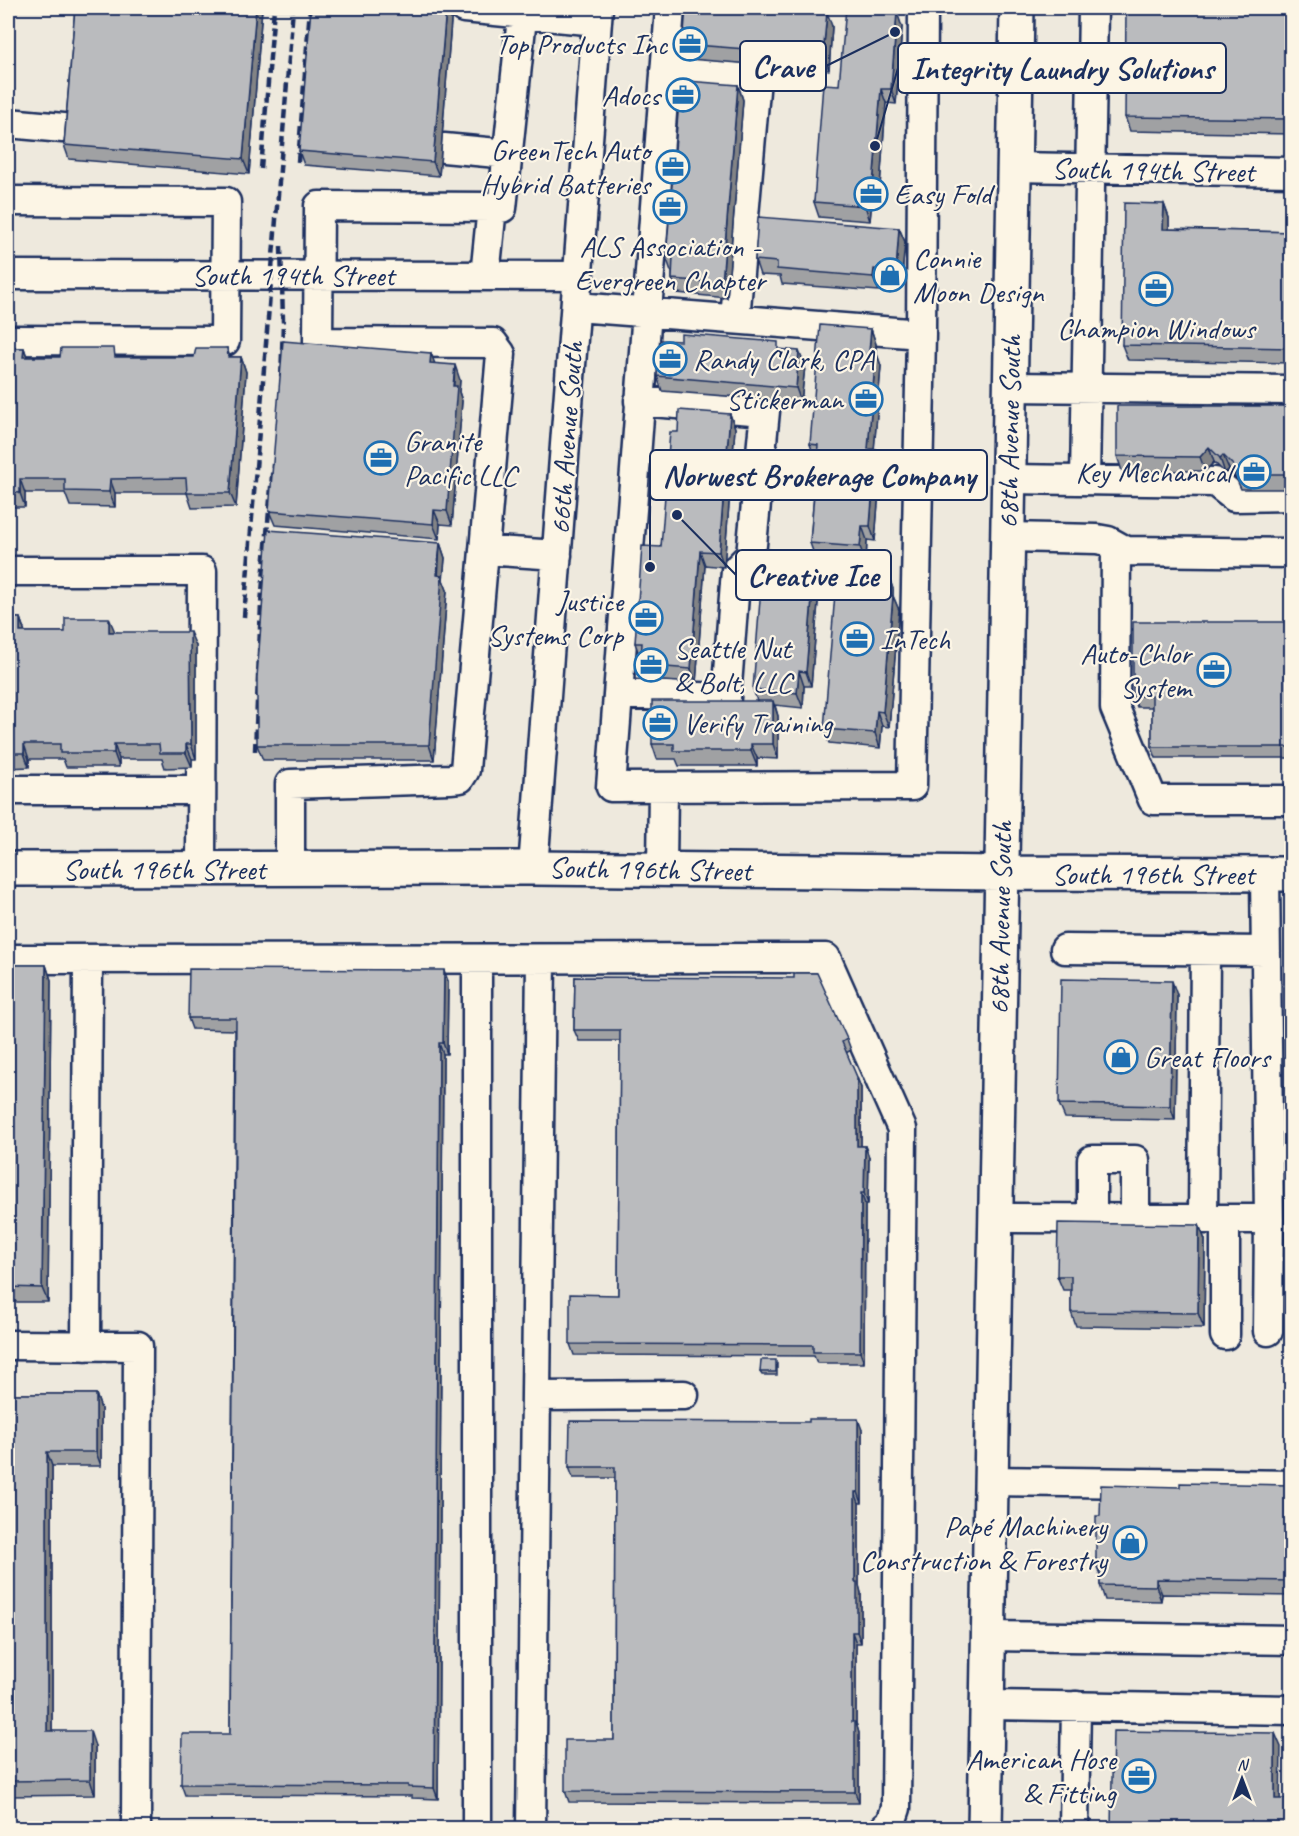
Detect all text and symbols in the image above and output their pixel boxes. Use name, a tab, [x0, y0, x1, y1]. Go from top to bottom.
place label: Top Products Inc	[495, 25, 668, 63]
office icon: Top Products Inc	[672, 26, 708, 62]
callout: Crave	[740, 41, 826, 91]
callout: Integrity Laundry Solutions	[898, 43, 1226, 93]
text: Crave	[752, 46, 816, 87]
text: Integrity Laundry Solutions	[910, 48, 1217, 89]
place label: Adocs	[602, 76, 663, 114]
office icon: Adocs	[665, 77, 701, 113]
place label: GreenTech Auto Hybrid Batteries	[480, 131, 653, 203]
office icon: GreenTech Auto Hybrid Batteries	[655, 149, 691, 185]
street label: South 194th Street	[1051, 149, 1258, 191]
place label: Easy Fold	[894, 175, 995, 213]
office icon: Easy Fold	[853, 176, 889, 212]
office icon: ALS Association - Evergreen Chapter	[652, 189, 688, 225]
place label: ALS Association - Evergreen Chapter	[575, 227, 767, 299]
place label: Connie Moon Design	[913, 239, 1045, 311]
street label: South 194th Street	[192, 256, 397, 294]
shop icon: Connie Moon Design	[872, 257, 908, 293]
office icon: Champion Windows	[1138, 271, 1174, 307]
place label: Champion Windows	[1057, 309, 1258, 347]
street label: 68th Avenue South	[988, 333, 1030, 529]
street label: 66th Avenue South	[540, 339, 592, 536]
place label: Randy Clark, CPA	[693, 340, 876, 378]
office icon: Randy Clark, CPA	[652, 341, 688, 377]
place label: Stickerman	[726, 380, 844, 418]
office icon: Stickerman	[848, 381, 884, 417]
place label: Granite Pacific LLC	[404, 422, 520, 494]
office icon: Granite Pacific LLC	[363, 440, 399, 476]
callout: Norwest Brokerage Company	[650, 450, 987, 500]
place label: Key Mechanical	[1075, 453, 1236, 491]
office icon: Key Mechanical	[1236, 454, 1272, 490]
text: Norwest Brokerage Company	[663, 455, 978, 496]
callout: Creative Ice	[736, 550, 891, 600]
text: Creative Ice	[747, 555, 881, 596]
place label: Justice Systems Corp	[488, 582, 625, 654]
office icon: Justice Systems Corp	[628, 600, 664, 636]
place label: InTech	[880, 620, 951, 658]
office icon: InTech	[839, 621, 875, 657]
place label: Seattle Nut & Bolt, LLC	[674, 629, 795, 701]
place label: Auto-Chlor System	[1080, 634, 1193, 706]
office icon: Seattle Nut & Bolt, LLC	[633, 647, 669, 683]
office icon: Auto-Chlor System	[1196, 652, 1232, 688]
place label: Verify Training	[683, 704, 834, 742]
office icon: Verify Training	[642, 705, 678, 741]
street label: 68th Avenue South	[979, 819, 1021, 1015]
street label: South 196th Street	[548, 848, 755, 890]
street label: South 196th Street	[63, 850, 268, 888]
street label: South 196th Street	[1052, 855, 1257, 893]
place label: Great Floors	[1144, 1038, 1272, 1076]
shop icon: Great Floors	[1103, 1039, 1139, 1075]
place label: Papé Machinery Construction & Forestry	[860, 1507, 1109, 1579]
shop icon: Papé Machinery Construction & Forestry	[1112, 1525, 1148, 1561]
place label: American Hose & Fitting	[966, 1740, 1118, 1812]
north arrow	[1212, 1749, 1272, 1809]
text: N	[1237, 1755, 1250, 1775]
office icon: American Hose & Fitting	[1121, 1758, 1157, 1794]

